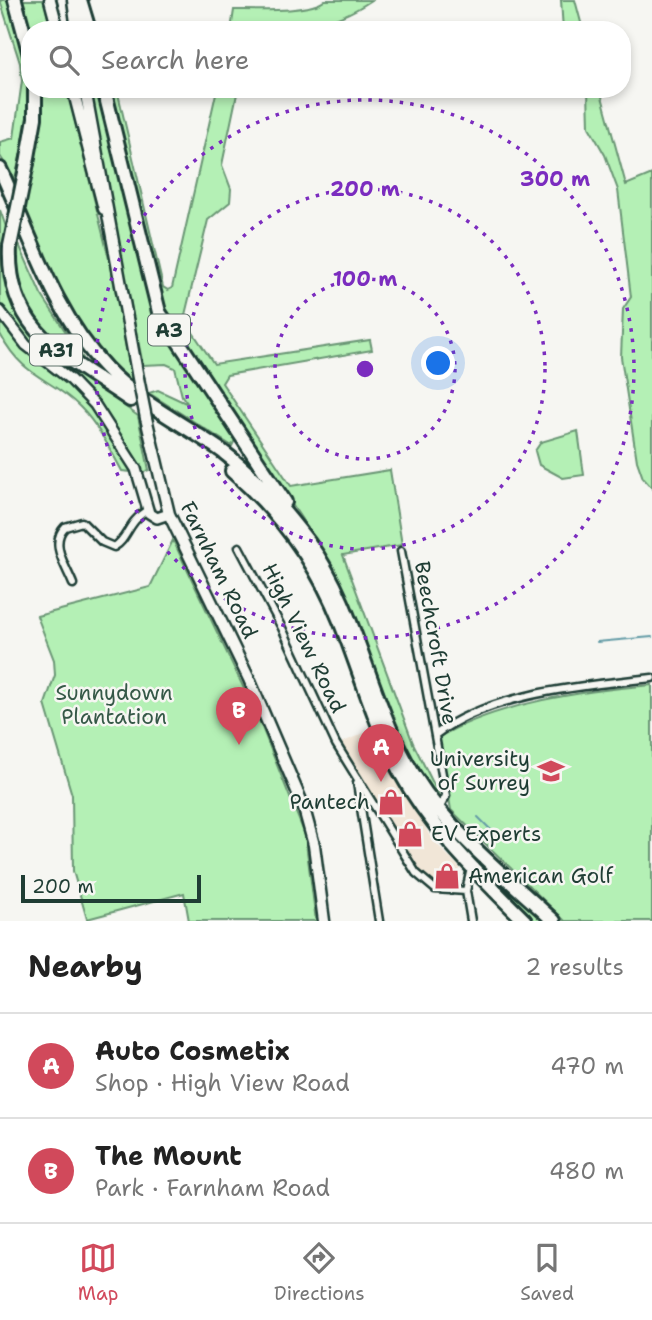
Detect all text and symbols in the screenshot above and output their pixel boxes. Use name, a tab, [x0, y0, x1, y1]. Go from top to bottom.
search box	[21, 21, 631, 98]
icon: search	[45, 41, 83, 79]
text: Search here	[101, 42, 250, 77]
text: 300 m	[520, 165, 590, 193]
text: 200 m	[330, 175, 400, 203]
text: 100 m	[333, 265, 397, 293]
road number: A3	[148, 314, 190, 346]
road number: A31	[30, 334, 82, 366]
your location	[421, 346, 455, 380]
centre of rings	[353, 357, 377, 381]
street label: Farnham Road	[174, 497, 264, 643]
street label: High View Road	[256, 558, 352, 718]
street label: Beechcroft Drive	[408, 559, 464, 727]
park label: Sunnydown Plantation	[55, 679, 173, 731]
pin: B	[216, 687, 262, 745]
pin: A	[358, 724, 404, 782]
place label: University of Surrey	[430, 745, 530, 797]
school or university icon: University of Surrey	[536, 756, 566, 786]
shop icon: Pantech	[376, 787, 406, 817]
place label: Pantech	[290, 788, 370, 816]
shop icon: EV Experts	[395, 819, 425, 849]
place label: EV Experts	[431, 820, 541, 848]
shop icon: American Golf	[432, 861, 462, 891]
place label: American Golf	[468, 862, 614, 890]
scale bar	[21, 872, 201, 904]
text: 200 m	[32, 874, 94, 899]
text: Nearby	[28, 946, 143, 987]
text: 2 results	[525, 952, 624, 982]
text: Auto Cosmetix	[95, 1033, 290, 1068]
text: A	[42, 1051, 60, 1081]
text: 470 m	[550, 1051, 624, 1081]
text: Shop · High View Road	[95, 1068, 350, 1098]
text: The Mount	[95, 1138, 242, 1173]
text: B	[44, 1156, 58, 1186]
text: 480 m	[549, 1156, 624, 1186]
text: Park · Farnham Road	[95, 1173, 330, 1203]
tab: Map	[78, 1239, 118, 1306]
tab: Directions	[274, 1239, 365, 1306]
tab: Saved	[520, 1239, 574, 1306]

